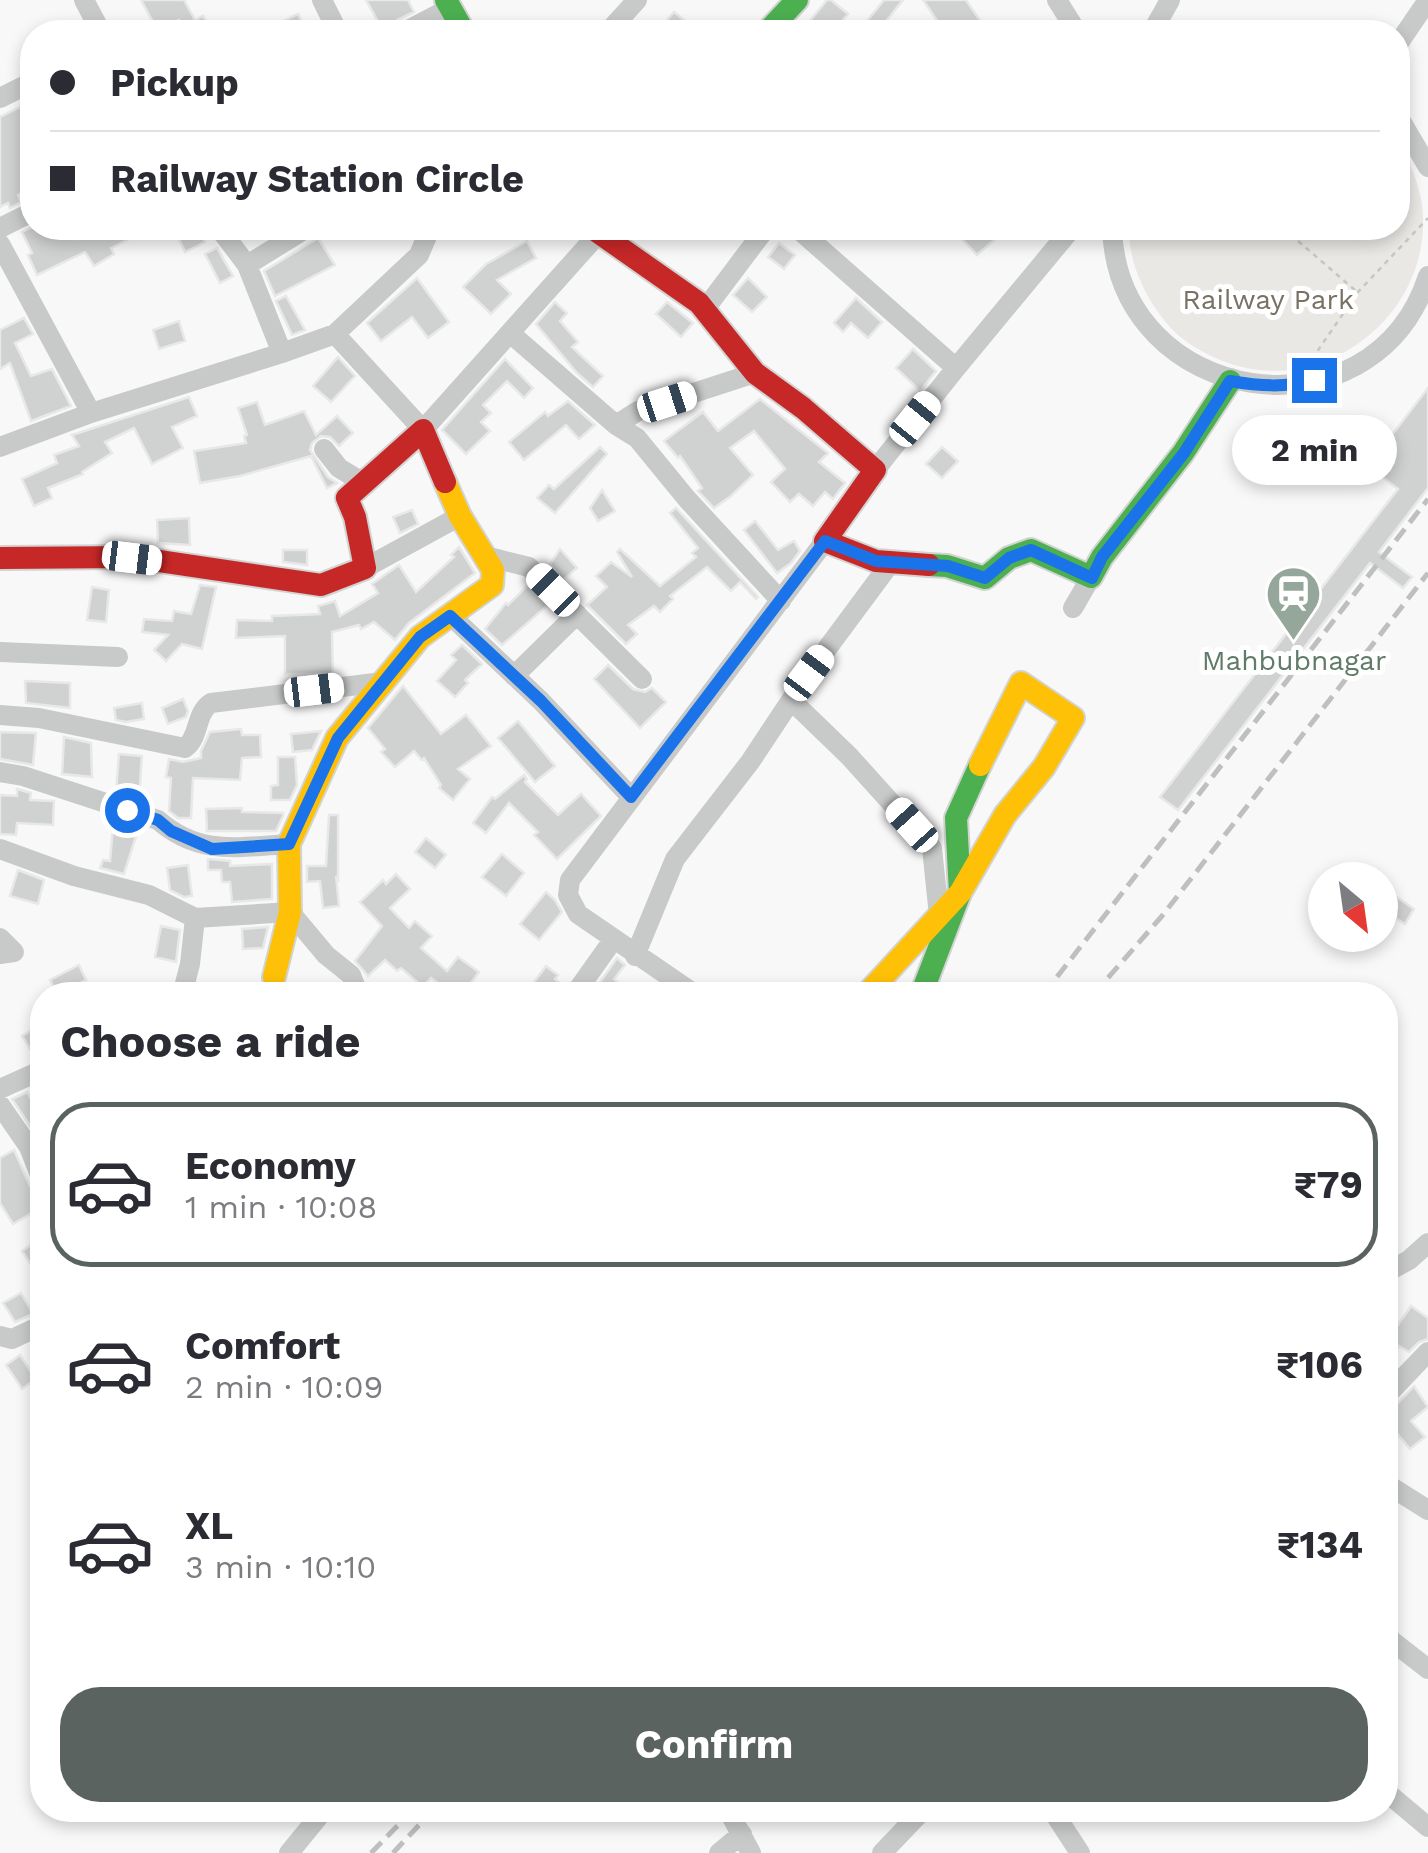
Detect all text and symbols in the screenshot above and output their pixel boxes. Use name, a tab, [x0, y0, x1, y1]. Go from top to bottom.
text: Pickup	[110, 61, 239, 105]
text: Railway Station Circle	[110, 157, 524, 201]
park label: Railway Park	[1182, 283, 1354, 316]
route end	[1292, 358, 1337, 403]
car	[634, 378, 700, 426]
car	[884, 386, 946, 452]
callout: 2 min	[1232, 415, 1396, 485]
text: 2 min	[1271, 431, 1358, 469]
car	[100, 539, 164, 577]
car	[521, 558, 585, 622]
station icon: Mahbubnagar	[1264, 564, 1324, 643]
car	[779, 640, 839, 706]
place label: Mahbubnagar	[1202, 644, 1386, 677]
car	[282, 671, 346, 709]
route start	[105, 788, 150, 833]
car	[881, 793, 943, 857]
north arrow	[1308, 862, 1398, 952]
map controls	[1308, 862, 1398, 952]
text: Choose a ride	[60, 1015, 360, 1068]
icon: car	[65, 1140, 155, 1230]
text: Economy	[185, 1144, 356, 1188]
text: ₹79	[1294, 1163, 1363, 1207]
text: 1 min · 10:08	[185, 1188, 377, 1226]
icon: car	[65, 1320, 155, 1410]
text: Comfort	[185, 1324, 340, 1368]
text: ₹106	[1276, 1343, 1363, 1387]
text: 2 min · 10:09	[185, 1368, 383, 1406]
icon: car	[65, 1500, 155, 1590]
text: XL	[185, 1504, 233, 1548]
text: ₹134	[1277, 1523, 1363, 1567]
text: 3 min · 10:10	[185, 1548, 376, 1586]
button: Confirm	[60, 1687, 1368, 1802]

